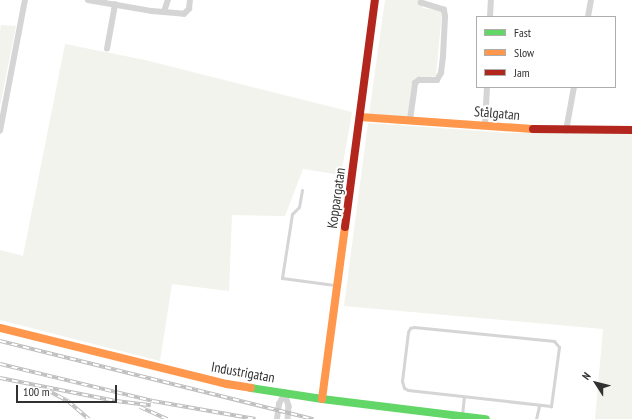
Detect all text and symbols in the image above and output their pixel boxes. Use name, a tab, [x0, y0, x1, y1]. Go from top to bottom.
legend	[476, 16, 616, 88]
text: Fast	[514, 25, 531, 40]
text: Slow	[514, 45, 534, 60]
text: Jam	[514, 65, 530, 80]
street label: Stålgatan	[473, 103, 521, 123]
street label: Koppargatan	[323, 166, 349, 230]
street label: Industrigatan	[210, 358, 276, 386]
north arrow	[576, 363, 616, 403]
text: N	[579, 369, 594, 382]
scale bar	[18, 377, 119, 403]
text: 100 m	[23, 384, 50, 399]

